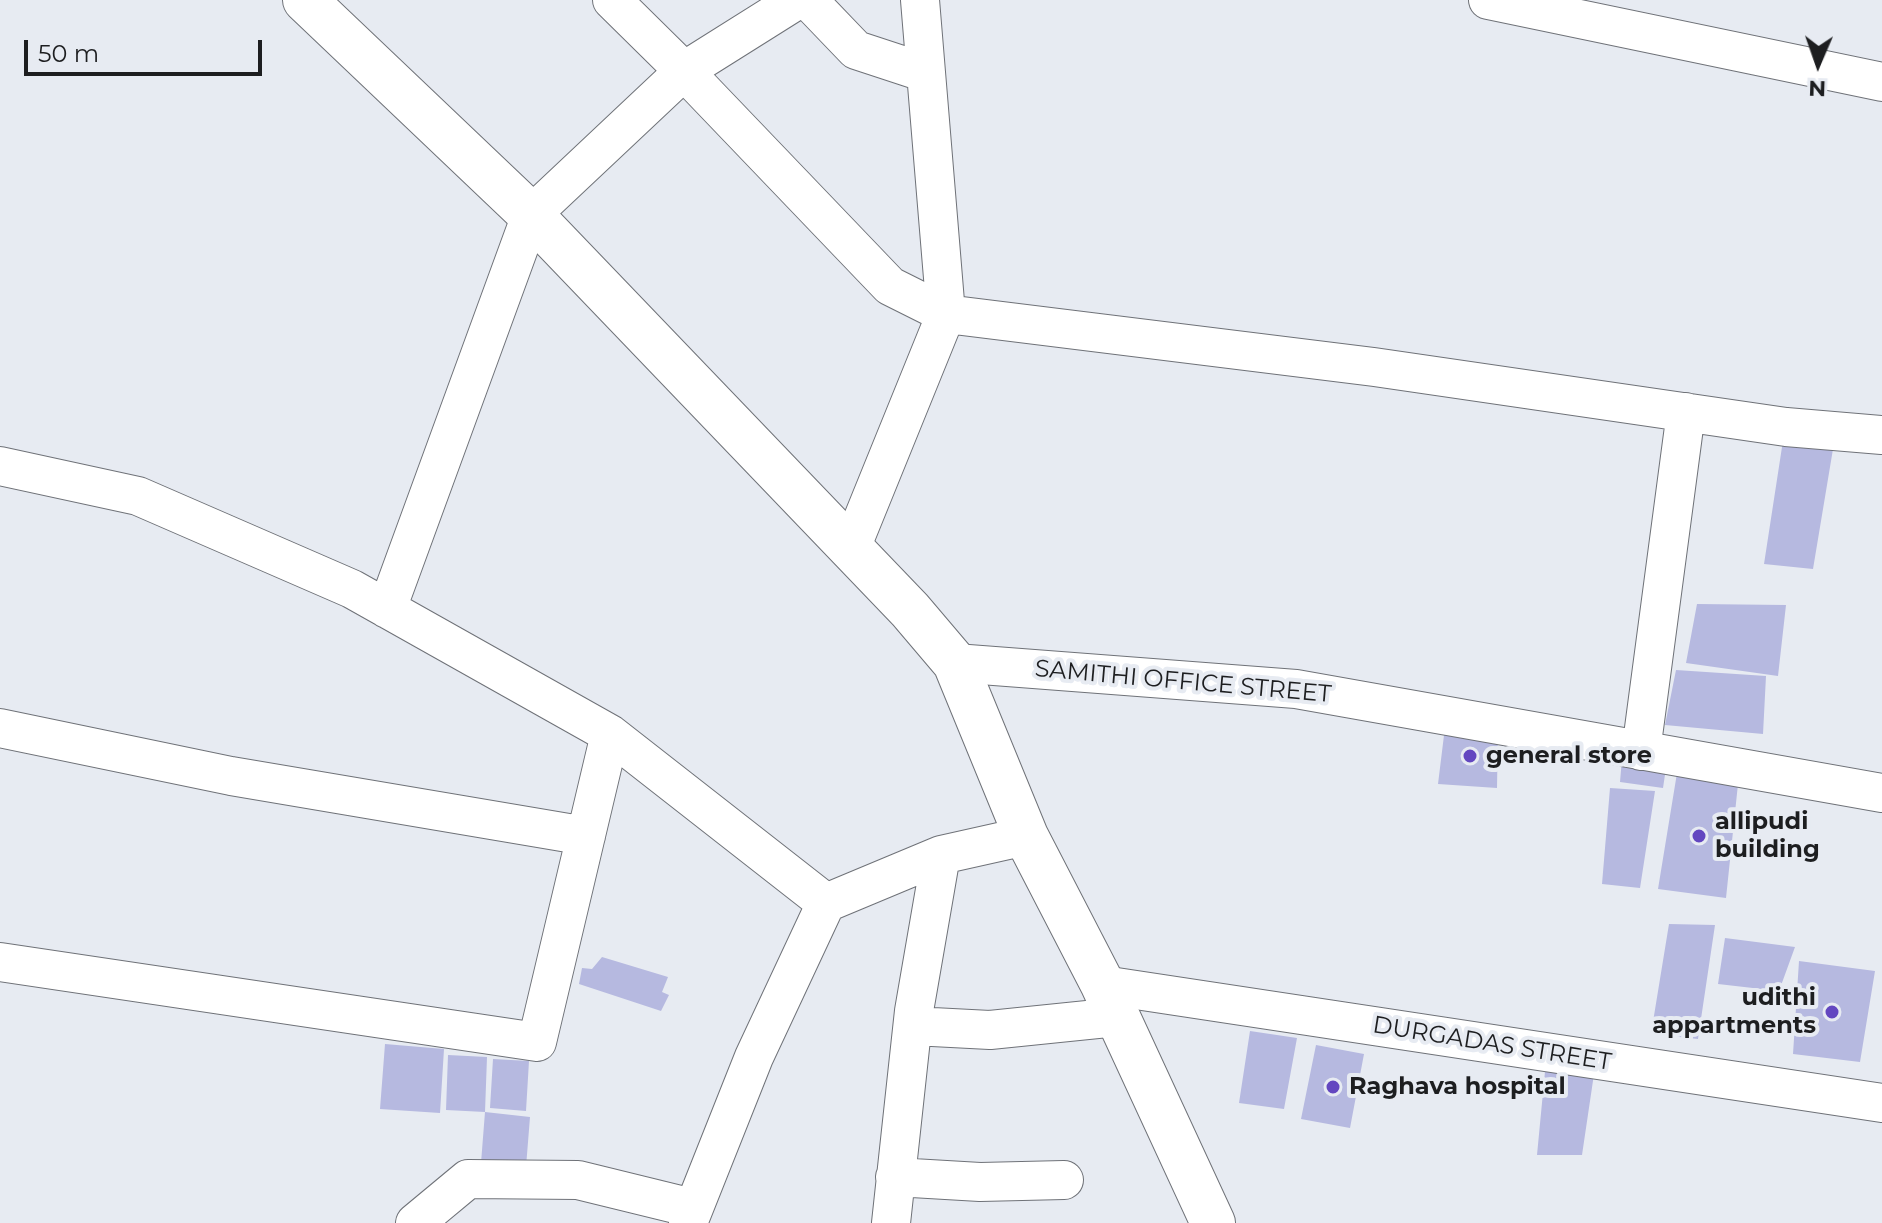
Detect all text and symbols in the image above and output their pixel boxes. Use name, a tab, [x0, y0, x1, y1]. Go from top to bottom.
scale bar	[28, 24, 266, 74]
north arrow	[1778, 24, 1858, 104]
text: 50 m	[38, 39, 99, 68]
text: N	[1808, 75, 1827, 102]
street label: SAMITHI OFFICE STREET	[1033, 655, 1333, 709]
place label: general store	[1486, 742, 1652, 770]
marker: general store	[1461, 747, 1479, 765]
place label: allipudi building	[1715, 808, 1820, 864]
marker: allipudi building	[1690, 827, 1708, 845]
place label: udithi appartments	[1652, 984, 1816, 1040]
marker: udithi appartments	[1823, 1003, 1841, 1021]
street label: DURGADAS STREET	[1371, 1011, 1613, 1077]
place label: Raghava hospital	[1349, 1073, 1566, 1101]
marker: Raghava hospital	[1324, 1078, 1342, 1096]

